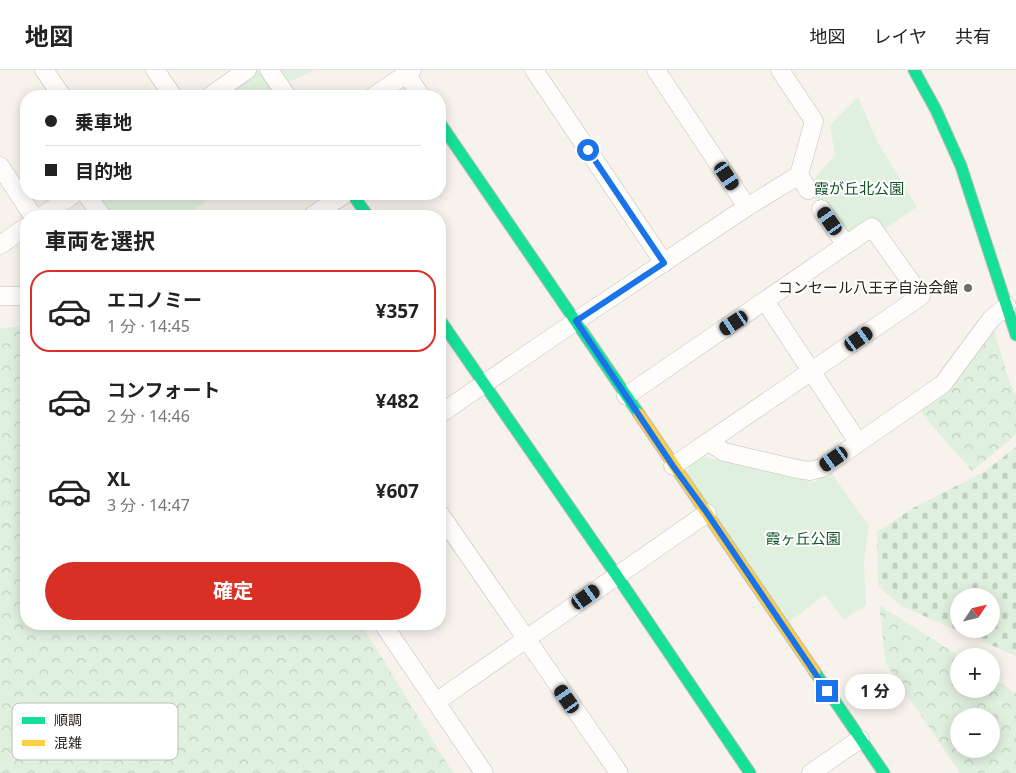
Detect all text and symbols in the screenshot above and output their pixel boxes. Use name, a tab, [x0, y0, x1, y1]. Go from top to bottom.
text: 地図	[25, 19, 73, 52]
text: 地図	[810, 24, 846, 48]
text: レイヤ	[874, 24, 927, 48]
text: 共有	[955, 24, 991, 48]
text: 乗車地	[75, 109, 132, 135]
route start	[577, 139, 599, 161]
text: 目的地	[75, 158, 132, 184]
car	[712, 159, 741, 193]
park label: 霞が丘北公園	[814, 178, 904, 198]
car	[815, 204, 844, 238]
text: 車両を選択	[45, 225, 155, 255]
place label: コンセール八王子自治会館	[778, 277, 958, 297]
marker: コンセール八王子自治会館	[962, 282, 974, 294]
text: エコノミー	[107, 287, 202, 313]
icon: car	[47, 289, 92, 334]
text: ¥357	[376, 298, 419, 324]
car	[717, 308, 750, 338]
text: 1 分 · 14:45	[107, 315, 190, 337]
car	[842, 324, 875, 354]
text: コンフォート	[107, 377, 220, 403]
icon: car	[47, 379, 92, 424]
text: ¥482	[376, 388, 419, 414]
text: 2 分 · 14:46	[107, 405, 190, 427]
car	[817, 444, 850, 474]
text: XL	[107, 466, 130, 492]
icon: car	[47, 469, 92, 514]
text: ¥607	[376, 478, 419, 504]
text: 3 分 · 14:47	[107, 494, 190, 516]
park label: 霞ヶ丘公園	[765, 528, 841, 548]
button: 確定	[45, 562, 421, 620]
car	[569, 582, 602, 612]
north arrow	[950, 588, 1000, 638]
map controls	[950, 588, 1000, 758]
button: +	[950, 648, 1000, 698]
callout: 1 分	[844, 674, 904, 708]
route end	[816, 680, 838, 702]
text: 1 分	[860, 680, 890, 702]
car	[552, 682, 581, 716]
legend	[12, 703, 178, 760]
button: −	[950, 708, 1000, 758]
text: 順調	[54, 710, 82, 729]
text: 混雑	[54, 733, 82, 752]

